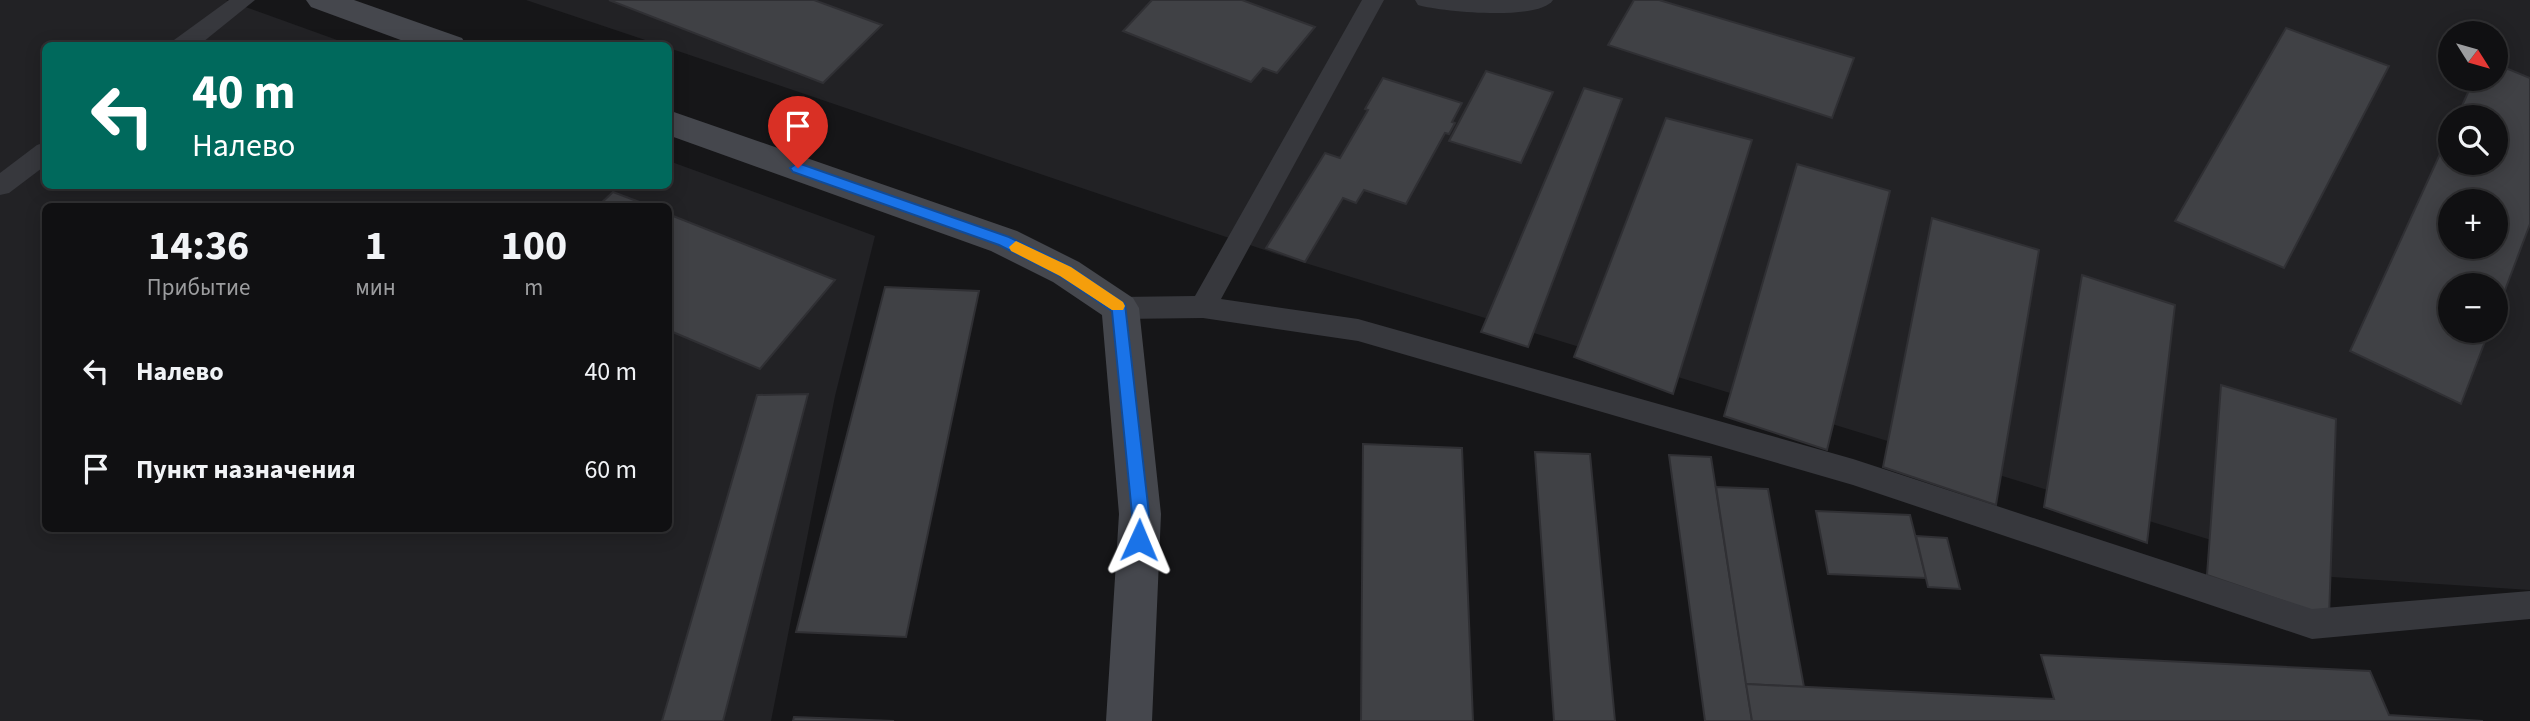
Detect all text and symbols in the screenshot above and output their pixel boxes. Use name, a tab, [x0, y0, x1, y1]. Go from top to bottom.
north arrow	[2438, 21, 2508, 91]
map controls	[2438, 21, 2508, 343]
text: 40 m	[192, 58, 296, 128]
icon: left	[77, 70, 168, 161]
pin	[768, 96, 828, 168]
button: search	[2438, 105, 2508, 175]
icon: arrive	[779, 107, 817, 145]
text: Налево	[192, 123, 295, 169]
button: +	[2438, 189, 2508, 259]
text: 14:36	[148, 216, 249, 276]
text: 1	[364, 216, 387, 276]
text: 100	[501, 216, 567, 276]
text: Прибытие	[147, 271, 250, 304]
text: мин	[355, 271, 396, 304]
text: m	[524, 271, 543, 304]
button: −	[2438, 273, 2508, 343]
icon: left	[77, 352, 115, 390]
text: Налево	[136, 353, 224, 390]
text: 40 m	[584, 353, 637, 390]
icon: arrive	[77, 450, 115, 488]
text: Пункт назначения	[136, 451, 356, 488]
text: 60 m	[584, 451, 637, 488]
position arrow	[1102, 503, 1176, 577]

